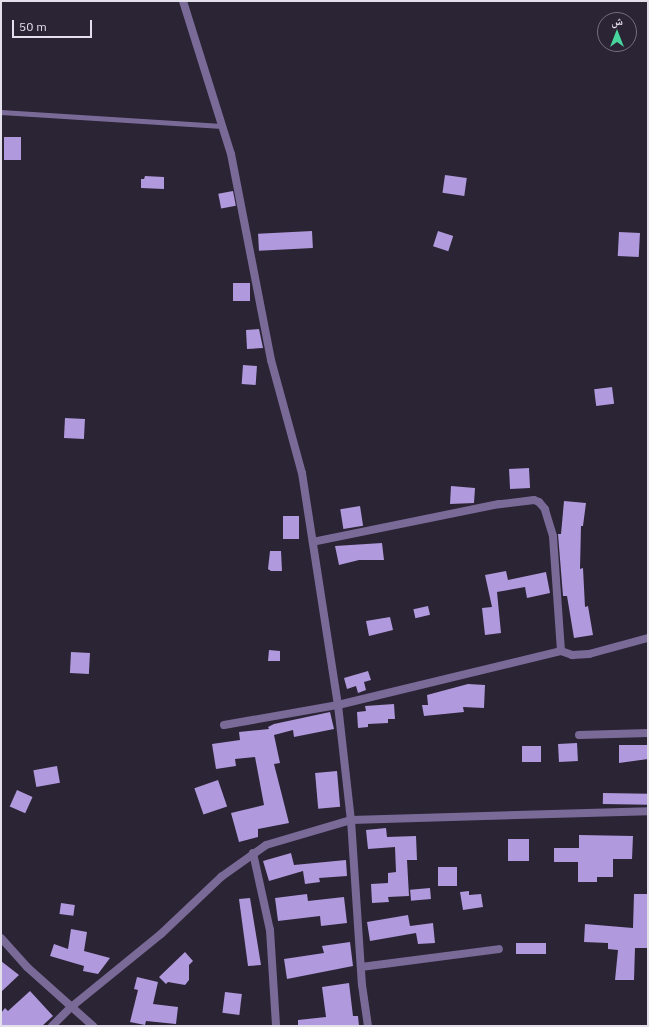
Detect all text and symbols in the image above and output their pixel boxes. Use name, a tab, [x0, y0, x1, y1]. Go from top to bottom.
scale bar	[14, 12, 94, 38]
north arrow	[597, 12, 637, 52]
text: ش	[611, 14, 623, 28]
text: 50 m	[19, 19, 47, 34]

